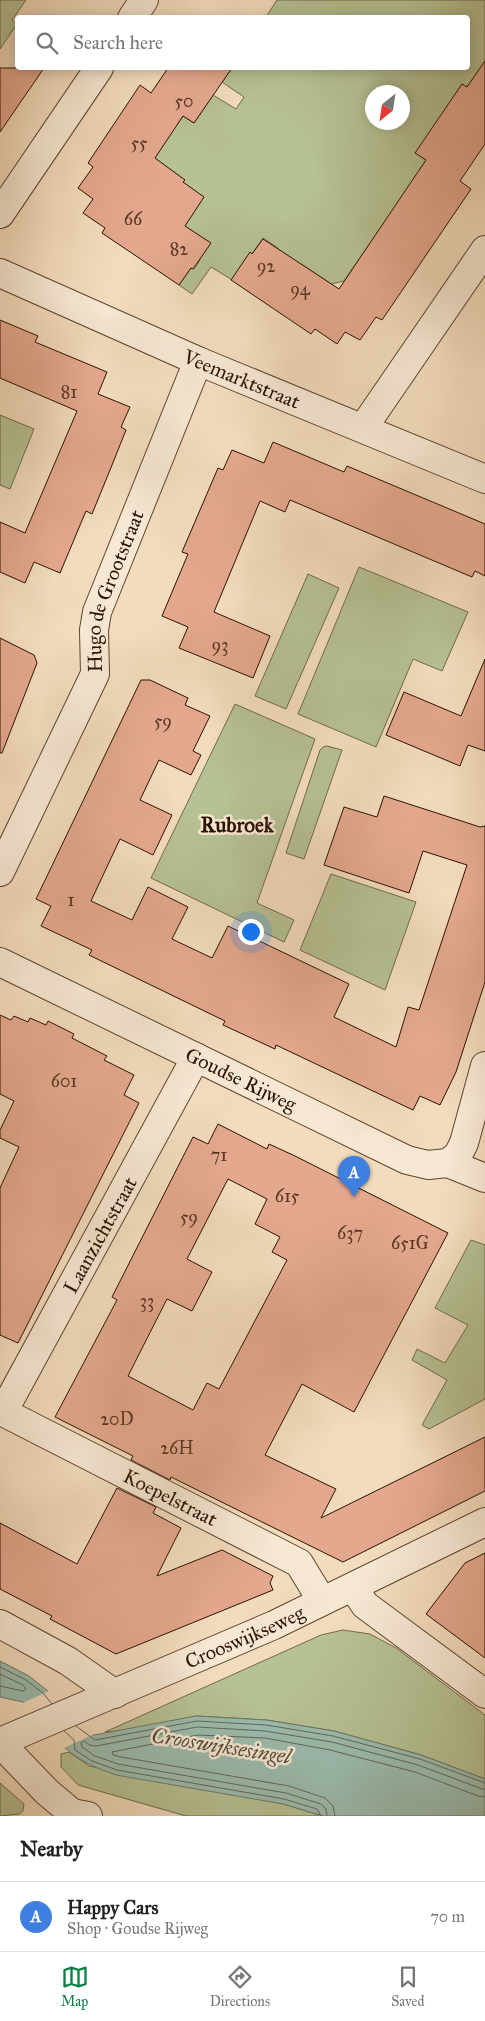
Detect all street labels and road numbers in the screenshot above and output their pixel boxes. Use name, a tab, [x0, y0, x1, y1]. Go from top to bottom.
street label: Veemarktstraat	[179, 344, 304, 414]
street label: Hugo de Grootstraat	[82, 506, 149, 673]
street label: Goudse Rijweg	[182, 1042, 301, 1118]
street label: Laanzichtstraat	[58, 1173, 142, 1297]
street label: Koepelstraat	[119, 1463, 221, 1531]
street label: Crooswijkseweg	[181, 1600, 309, 1674]

